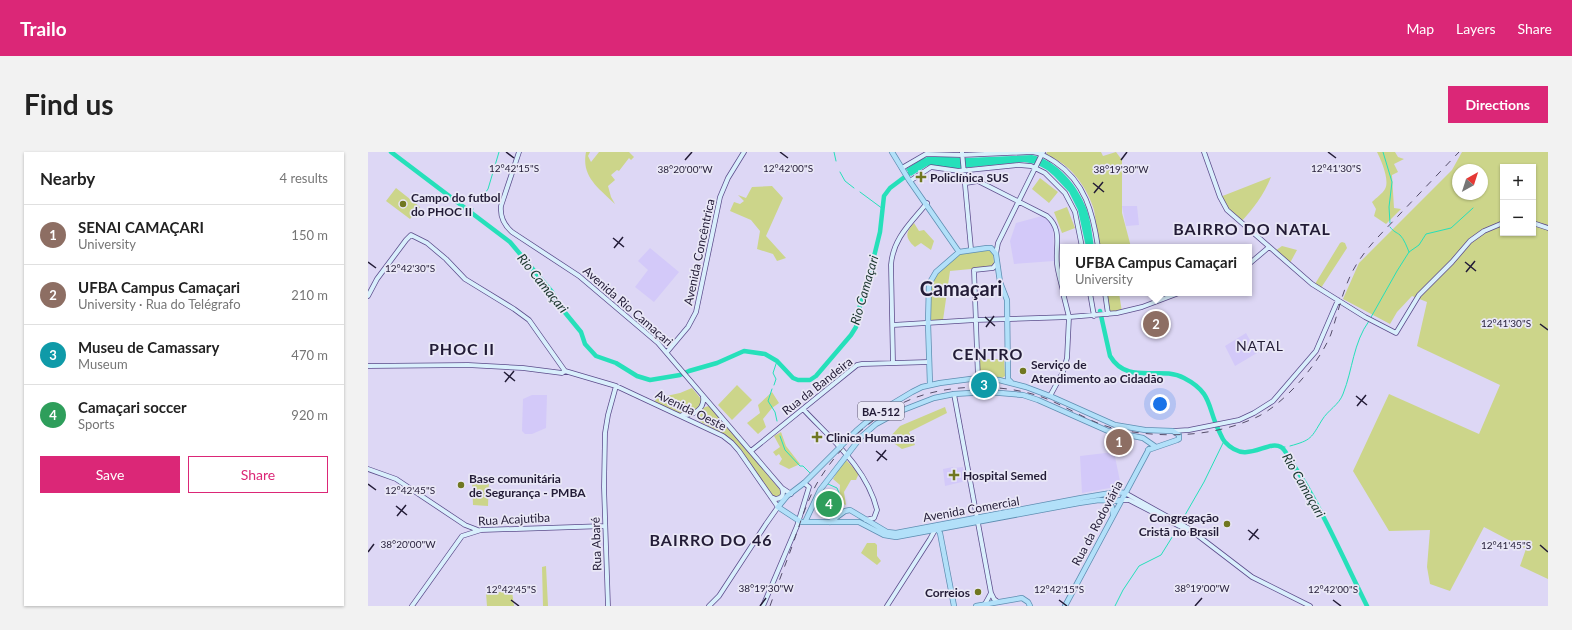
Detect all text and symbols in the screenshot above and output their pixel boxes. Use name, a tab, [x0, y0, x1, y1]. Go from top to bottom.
text: Trailo	[20, 17, 67, 40]
text: Map	[1406, 20, 1434, 37]
text: Layers	[1456, 20, 1496, 37]
text: Share	[1518, 20, 1552, 37]
button: Directions	[1448, 86, 1548, 123]
text: Find us	[24, 87, 114, 121]
text: 12°42'15"S	[489, 162, 539, 174]
text: 12°42'00"S	[763, 162, 813, 174]
text: 12°41'30"S	[1311, 162, 1361, 174]
text: 38°20'00"W	[657, 163, 713, 175]
text: 38°19'30"W	[1093, 163, 1149, 175]
north arrow	[1452, 164, 1488, 200]
map controls	[1500, 164, 1536, 236]
button: +	[1500, 164, 1536, 200]
text: Nearby	[40, 168, 95, 189]
text: 4 results	[280, 170, 328, 186]
place label: Policlínica SUS	[930, 170, 1009, 185]
marker: Policlínica SUS	[915, 171, 927, 183]
place label: Campo do futbol do PHOC II	[411, 190, 501, 219]
street label: Avenida Concêntrica	[680, 197, 718, 307]
marker: Campo do futbol do PHOC II	[398, 199, 408, 209]
button: −	[1500, 200, 1536, 236]
text: SENAI CAMAÇARI	[78, 218, 204, 236]
district label: BAIRRO DO NATAL	[1173, 219, 1331, 238]
text: 1	[49, 227, 57, 243]
text: 150 m	[291, 227, 328, 243]
text: University	[78, 236, 136, 252]
popup	[1060, 244, 1252, 296]
water label: Rio Camaçari	[514, 250, 572, 316]
water label: Rio Camaçari	[846, 253, 882, 327]
text: UFBA Campus Camaçari	[1075, 253, 1237, 271]
text: 12°42'30"S	[385, 262, 435, 274]
street label: Avenida Rio Camaçari	[580, 263, 676, 349]
text: University	[1075, 271, 1133, 287]
district label: Camaçari	[920, 276, 1002, 300]
text: UFBA Campus Camaçari	[78, 278, 240, 296]
text: 2	[49, 287, 57, 303]
text: 210 m	[291, 287, 328, 303]
text: University · Rua do Telégrafo	[78, 296, 241, 312]
pin: 2	[1143, 309, 1169, 339]
text: 12°41'30"S	[1481, 317, 1531, 329]
district label: NATAL	[1236, 337, 1284, 354]
text: Museu de Camassary	[78, 338, 219, 356]
district label: PHOC II	[429, 339, 495, 358]
district label: CENTRO	[953, 344, 1023, 363]
text: 3	[49, 347, 57, 363]
text: 470 m	[291, 347, 328, 363]
street label: Rua da Bandeira	[779, 354, 855, 418]
text: Museum	[78, 356, 128, 372]
place label: Serviço de Atendimento ao Cidadão	[1030, 357, 1163, 386]
marker: Serviço de Atendimento ao Cidadão	[1018, 366, 1028, 376]
pin: 3	[971, 370, 997, 400]
street label: Avenida Oeste	[653, 386, 729, 434]
your location	[1150, 394, 1170, 414]
text: Camaçari soccer	[78, 398, 187, 416]
road number: BA-512	[858, 402, 904, 420]
text: 4	[49, 407, 57, 423]
text: 920 m	[291, 407, 328, 423]
text: Sports	[78, 416, 115, 432]
pin: 1	[1106, 427, 1132, 457]
place label: Clinica Humanas	[826, 430, 915, 445]
marker: Clinica Humanas	[811, 431, 823, 443]
water label: Rio Camaçari	[1279, 450, 1329, 520]
button: Save	[40, 456, 180, 493]
button: Share	[188, 456, 328, 493]
place label: Hospital Semed	[963, 468, 1047, 483]
marker: Hospital Semed	[948, 469, 960, 481]
place label: Base comunitária de Segurança - PMBA	[469, 471, 586, 500]
street label: Rua da Rodoviária	[1068, 478, 1126, 568]
marker: Base comunitária de Segurança - PMBA	[456, 480, 466, 490]
text: 12°42'45"S	[385, 484, 435, 496]
pin: 4	[816, 489, 842, 519]
street label: Avenida Comercial	[922, 493, 1020, 525]
street label: Rua Acajutiba	[478, 510, 550, 528]
place label: Congregação Cristã no Brasil	[1139, 510, 1219, 539]
street label: Rua Abaré	[588, 517, 604, 571]
marker: Congregação Cristã no Brasil	[1222, 519, 1232, 529]
district label: BAIRRO DO 46	[650, 530, 772, 549]
text: 38°20'00"W	[380, 538, 436, 550]
text: 12°41'45"S	[1481, 539, 1531, 551]
text: 38°19'30"W	[738, 582, 794, 594]
text: 38°19'00"W	[1174, 582, 1230, 594]
text: 12°42'45"S	[486, 583, 536, 595]
text: 12°42'15"S	[1034, 583, 1084, 595]
text: 12°42'00"S	[1308, 583, 1358, 595]
place label: Correios	[925, 585, 970, 600]
marker: Correios	[973, 587, 983, 597]

